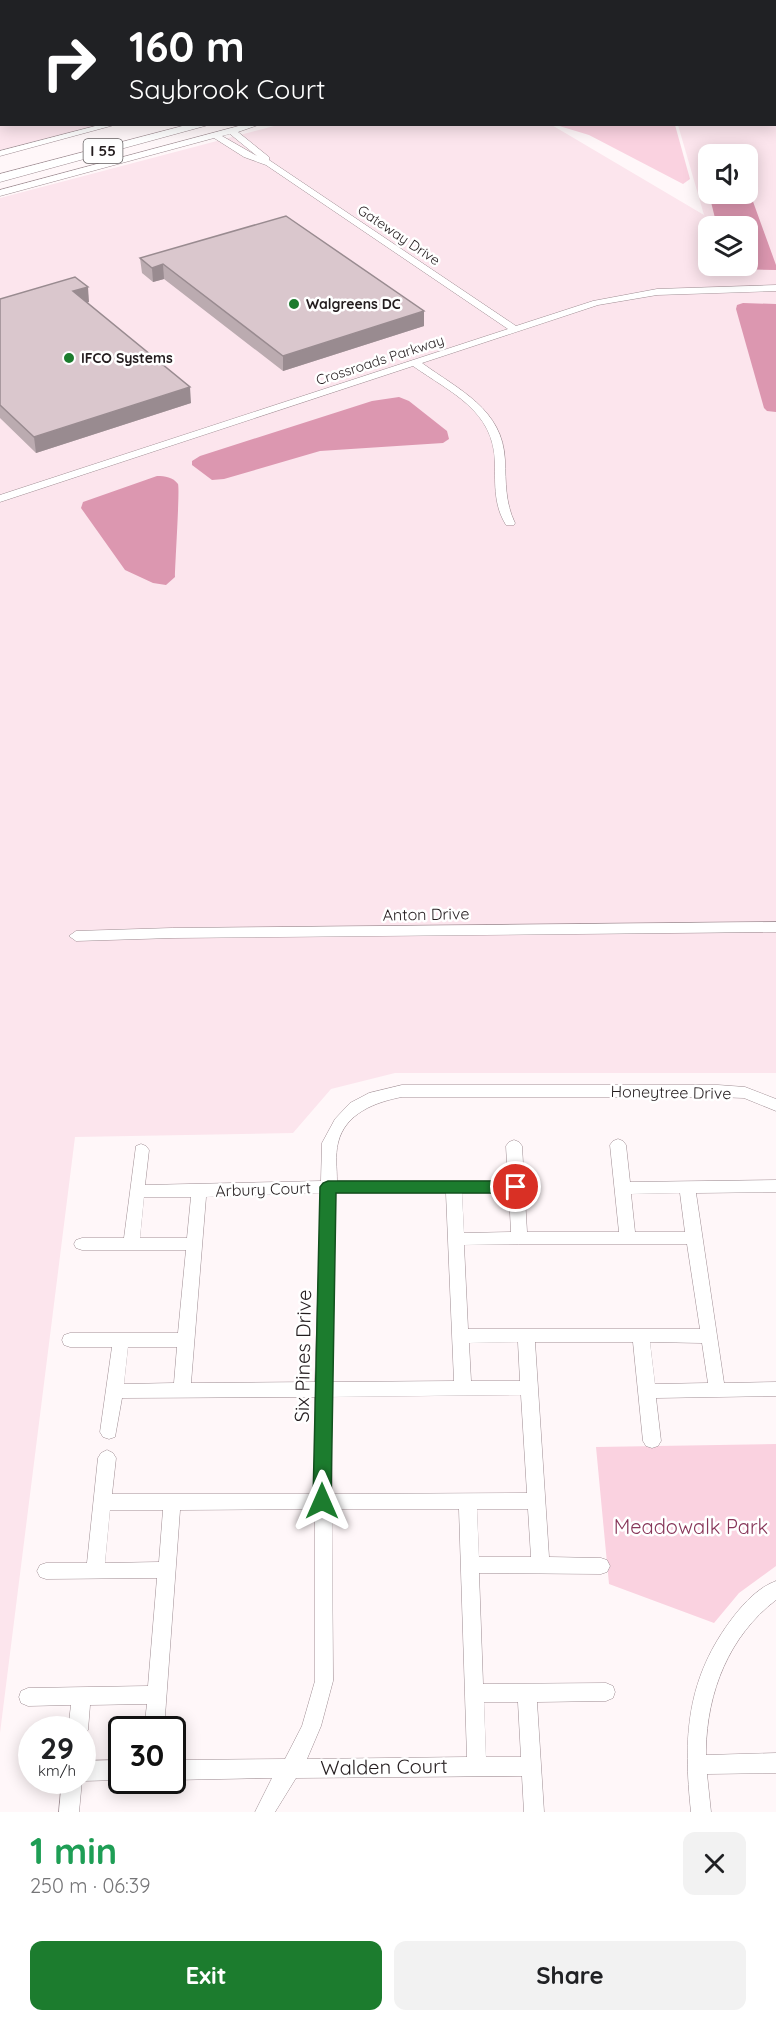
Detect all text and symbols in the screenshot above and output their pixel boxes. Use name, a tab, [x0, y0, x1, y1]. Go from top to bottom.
text: 160 m	[129, 20, 245, 73]
icon: right	[30, 24, 108, 102]
text: Saybrook Court	[129, 72, 325, 106]
road number: I 55	[84, 139, 122, 163]
map controls	[698, 144, 758, 276]
button: sound	[698, 144, 758, 204]
street label: Gateway Drive	[354, 201, 444, 269]
button: layers	[698, 216, 758, 276]
place label: Walgreens DC	[306, 295, 401, 313]
marker: Walgreens DC	[287, 297, 301, 311]
street label: Crossroads Parkway	[314, 331, 446, 389]
place label: IFCO Systems	[81, 349, 173, 367]
marker: IFCO Systems	[62, 351, 76, 365]
street label: Anton Drive	[382, 903, 470, 925]
street label: Honeytree Drive	[610, 1081, 732, 1103]
pin	[490, 1161, 541, 1212]
icon: arrive	[499, 1170, 532, 1203]
street label: Arbury Court	[215, 1177, 311, 1201]
street label: Six Pines Drive	[289, 1289, 316, 1423]
position arrow	[290, 1469, 354, 1533]
park label: Meadowalk Park	[614, 1514, 768, 1539]
speed limit sign: 30	[108, 1716, 186, 1794]
text: 29	[40, 1729, 74, 1767]
street label: Walden Court	[320, 1753, 448, 1780]
text: km/h	[38, 1761, 76, 1780]
text: 1 min	[30, 1828, 117, 1873]
button: close	[683, 1832, 746, 1895]
text: 250 m · 06:39	[30, 1873, 150, 1898]
button: Exit	[30, 1941, 382, 2010]
button: Share	[394, 1941, 746, 2010]

